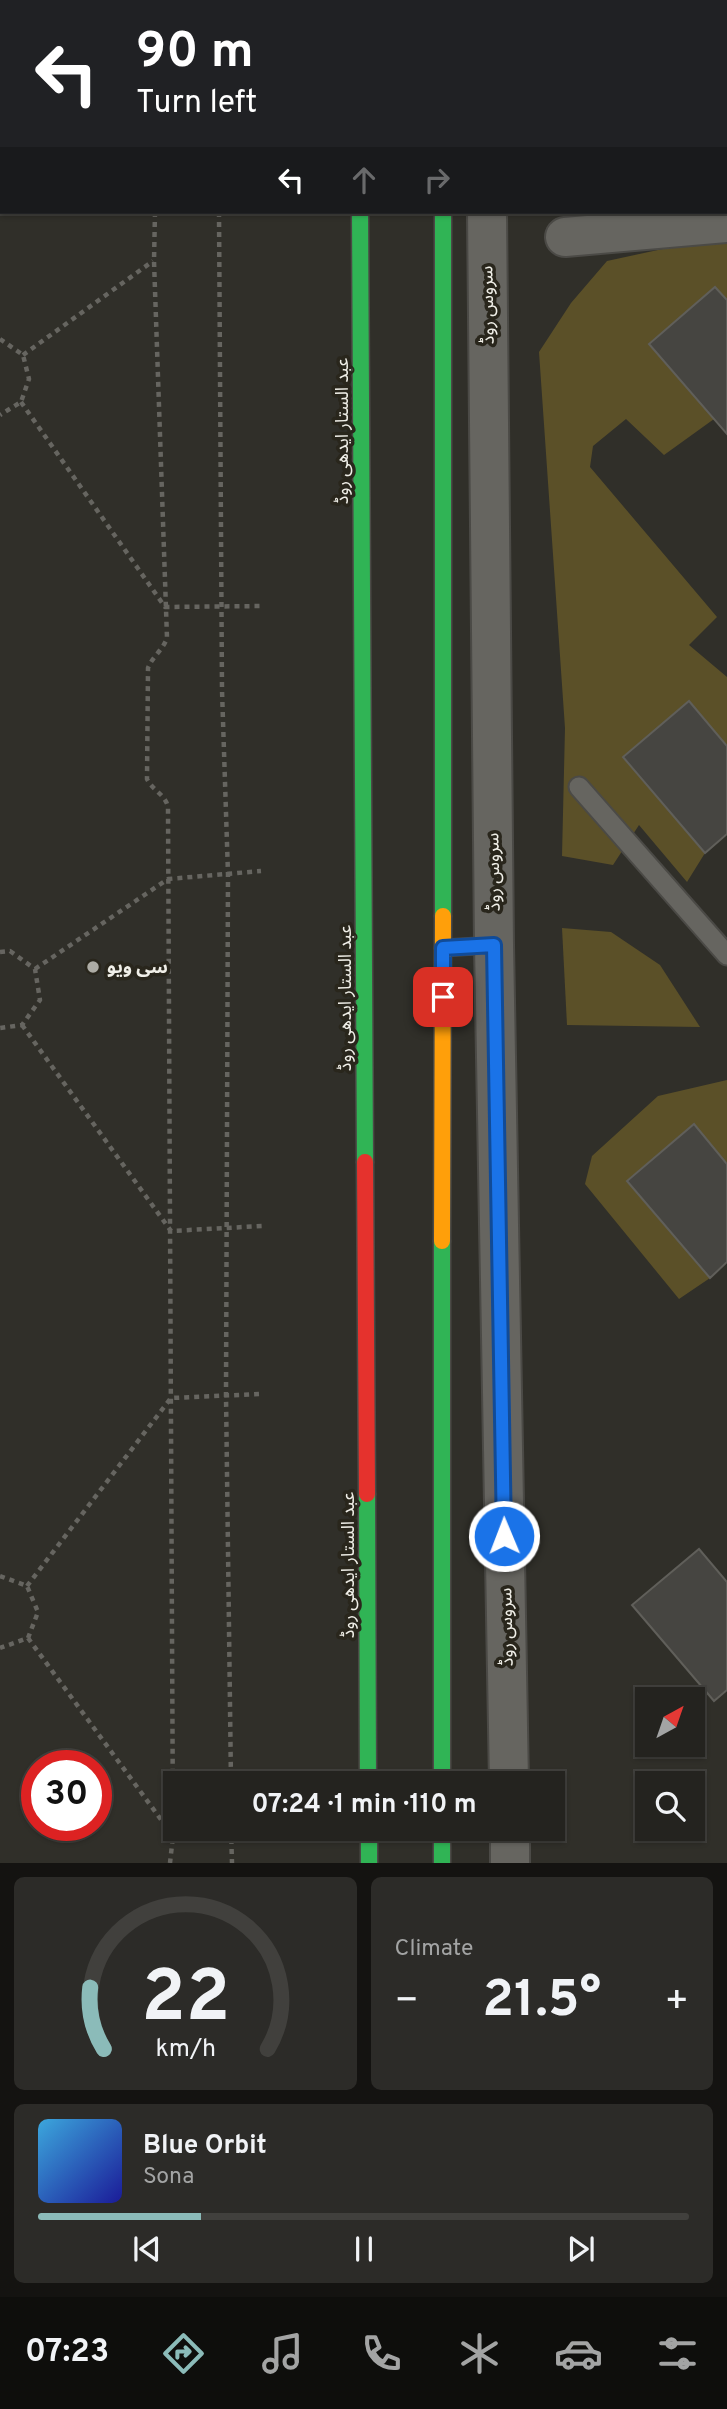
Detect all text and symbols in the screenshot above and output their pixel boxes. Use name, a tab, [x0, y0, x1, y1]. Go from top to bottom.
text: 90 m	[136, 23, 254, 85]
icon: left	[21, 28, 112, 119]
text: Turn left	[136, 84, 257, 124]
icon: left	[272, 161, 310, 199]
icon: ahead	[345, 161, 383, 199]
icon: right	[418, 161, 456, 199]
street label: سروس روڈ	[476, 266, 501, 344]
street label: عبد الستار ایدھی روڈ	[332, 358, 355, 504]
street label: سروس روڈ	[482, 833, 507, 911]
street label: عبد الستار ایدھی روڈ	[335, 925, 358, 1071]
place label: سی ویو	[107, 957, 168, 980]
marker: سی ویو	[85, 959, 101, 975]
pin	[413, 967, 473, 1027]
icon: arrive	[424, 978, 462, 1016]
street label: عبد الستار ایدھی روڈ	[338, 1492, 361, 1638]
position arrow	[467, 1499, 541, 1573]
street label: سروس روڈ	[495, 1588, 520, 1666]
north arrow	[635, 1687, 705, 1757]
map controls	[635, 1687, 705, 1841]
speed limit sign: 30	[21, 1750, 112, 1841]
button: search	[635, 1771, 705, 1841]
text: 07:24 · 1 min · 110 m	[251, 1789, 477, 1822]
text: Climate	[395, 1935, 473, 1964]
text: 22	[141, 1956, 230, 2048]
text: 21.5°	[482, 1969, 601, 2035]
text: −	[395, 1978, 419, 2027]
text: +	[664, 1978, 689, 2027]
text: km/h	[155, 2034, 216, 2066]
text: Blue Orbit	[143, 2130, 267, 2163]
text: Sona	[143, 2163, 194, 2192]
icon: previous	[128, 2230, 166, 2268]
icon: pause	[345, 2230, 383, 2268]
icon: next	[562, 2230, 600, 2268]
icon: directions	[159, 2329, 208, 2378]
icon: music	[258, 2329, 307, 2378]
icon: phone	[357, 2329, 406, 2378]
icon: climate	[455, 2329, 504, 2378]
icon: car	[554, 2329, 603, 2378]
icon: filters	[653, 2329, 702, 2378]
text: 07:23	[25, 2333, 109, 2373]

